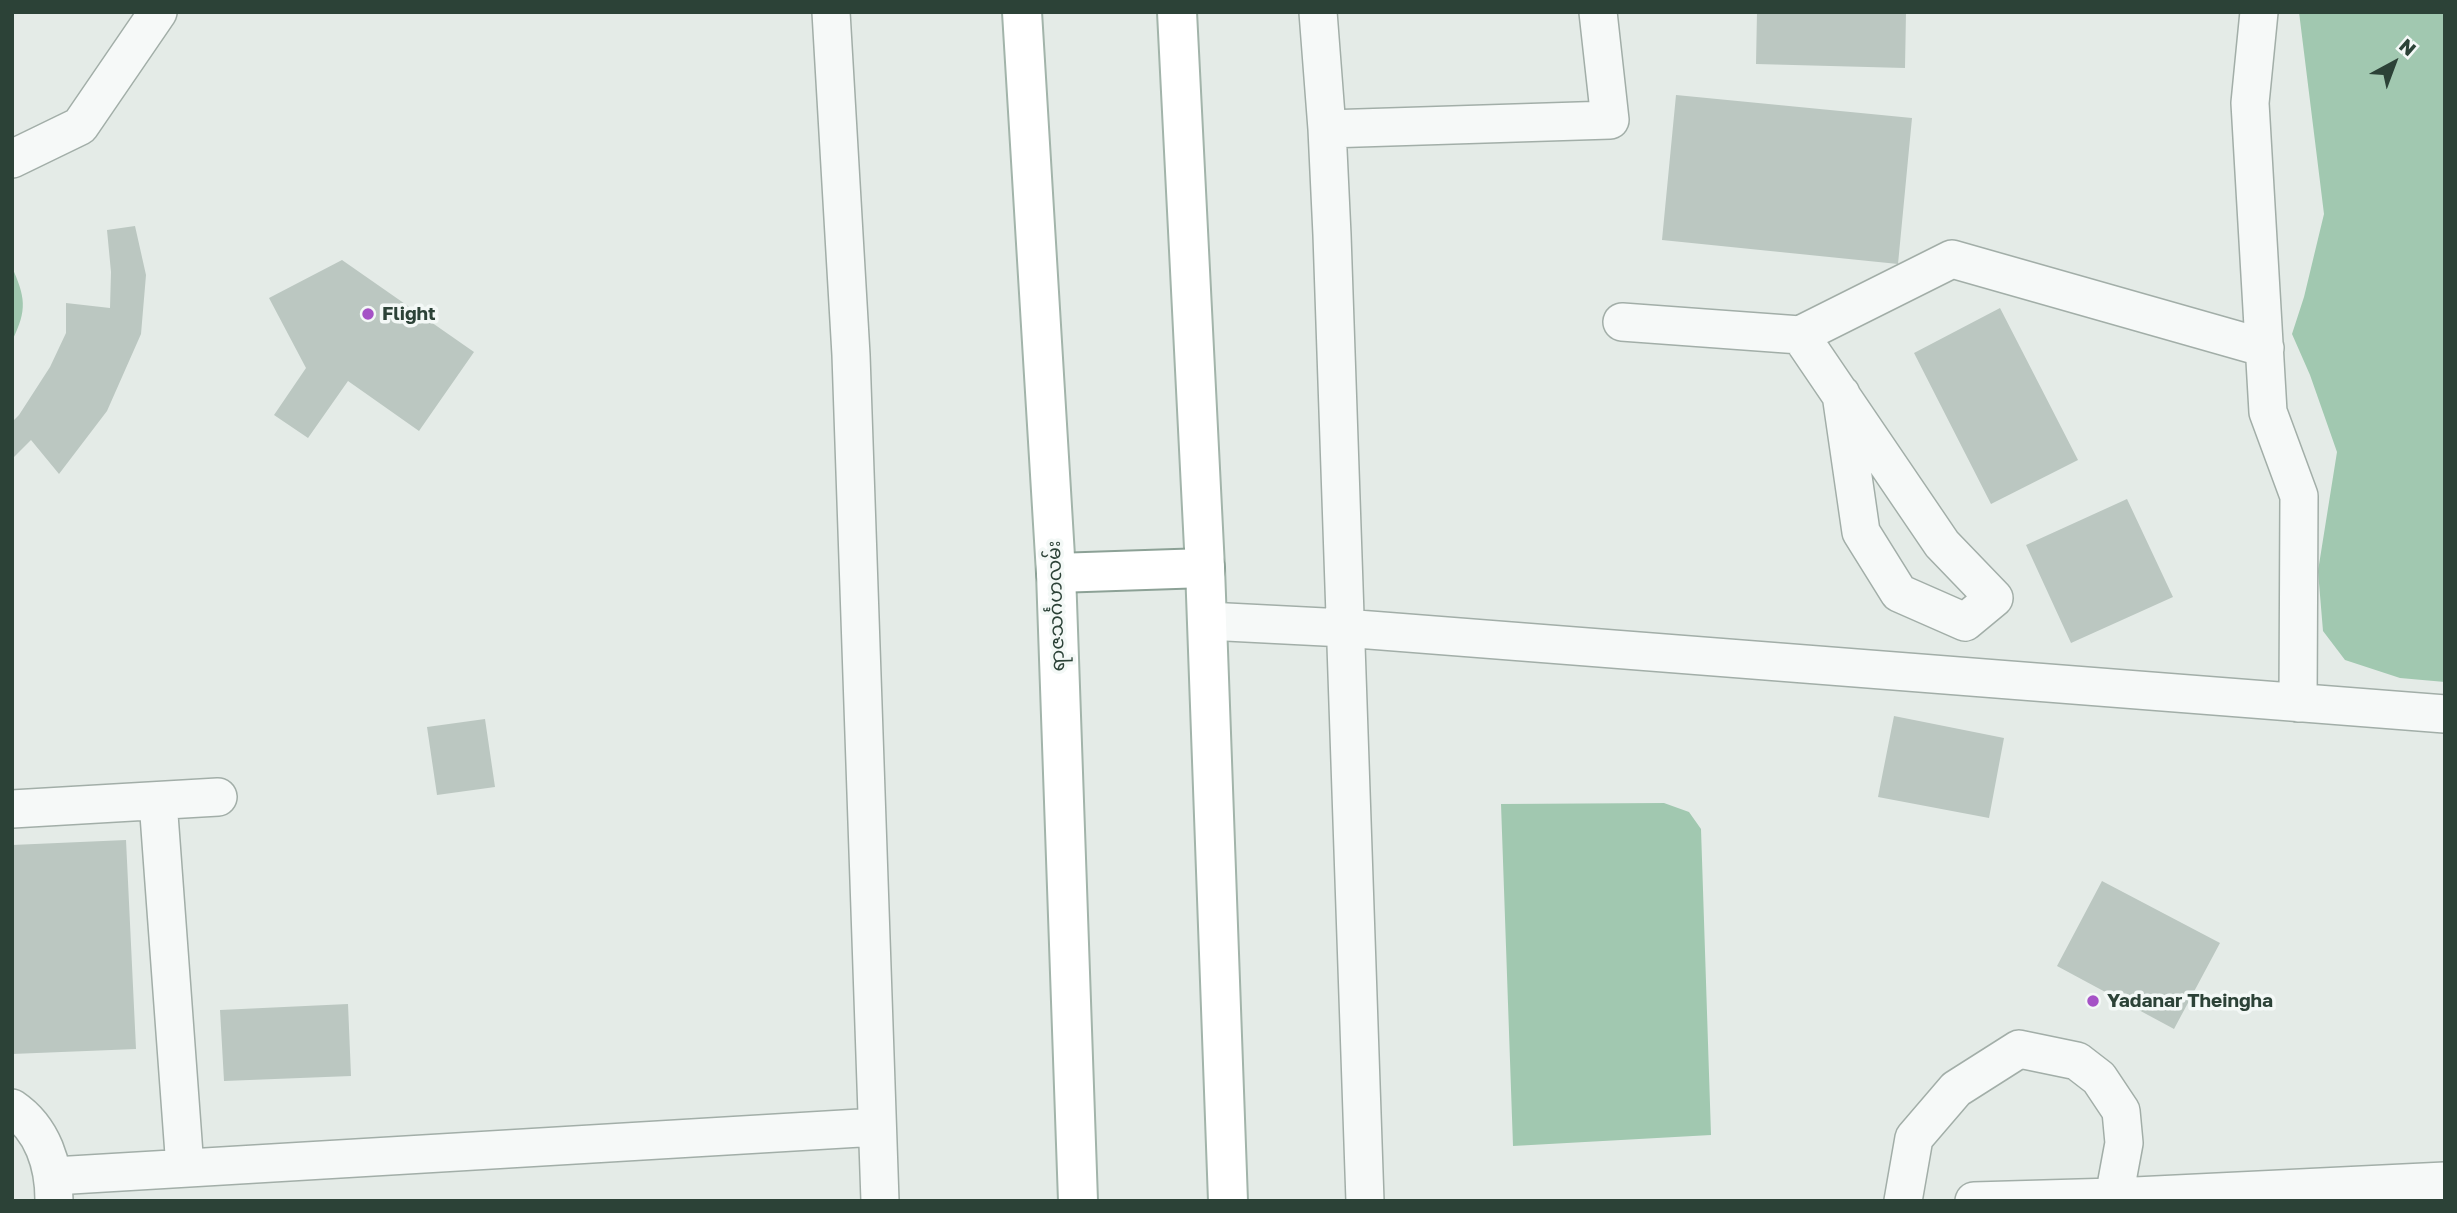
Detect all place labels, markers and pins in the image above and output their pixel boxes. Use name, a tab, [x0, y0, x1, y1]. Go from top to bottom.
place label: Flight	[382, 303, 436, 325]
marker: Flight	[360, 306, 376, 322]
place label: Yadanar Theingha	[2107, 990, 2273, 1012]
marker: Yadanar Theingha	[2085, 993, 2101, 1009]

